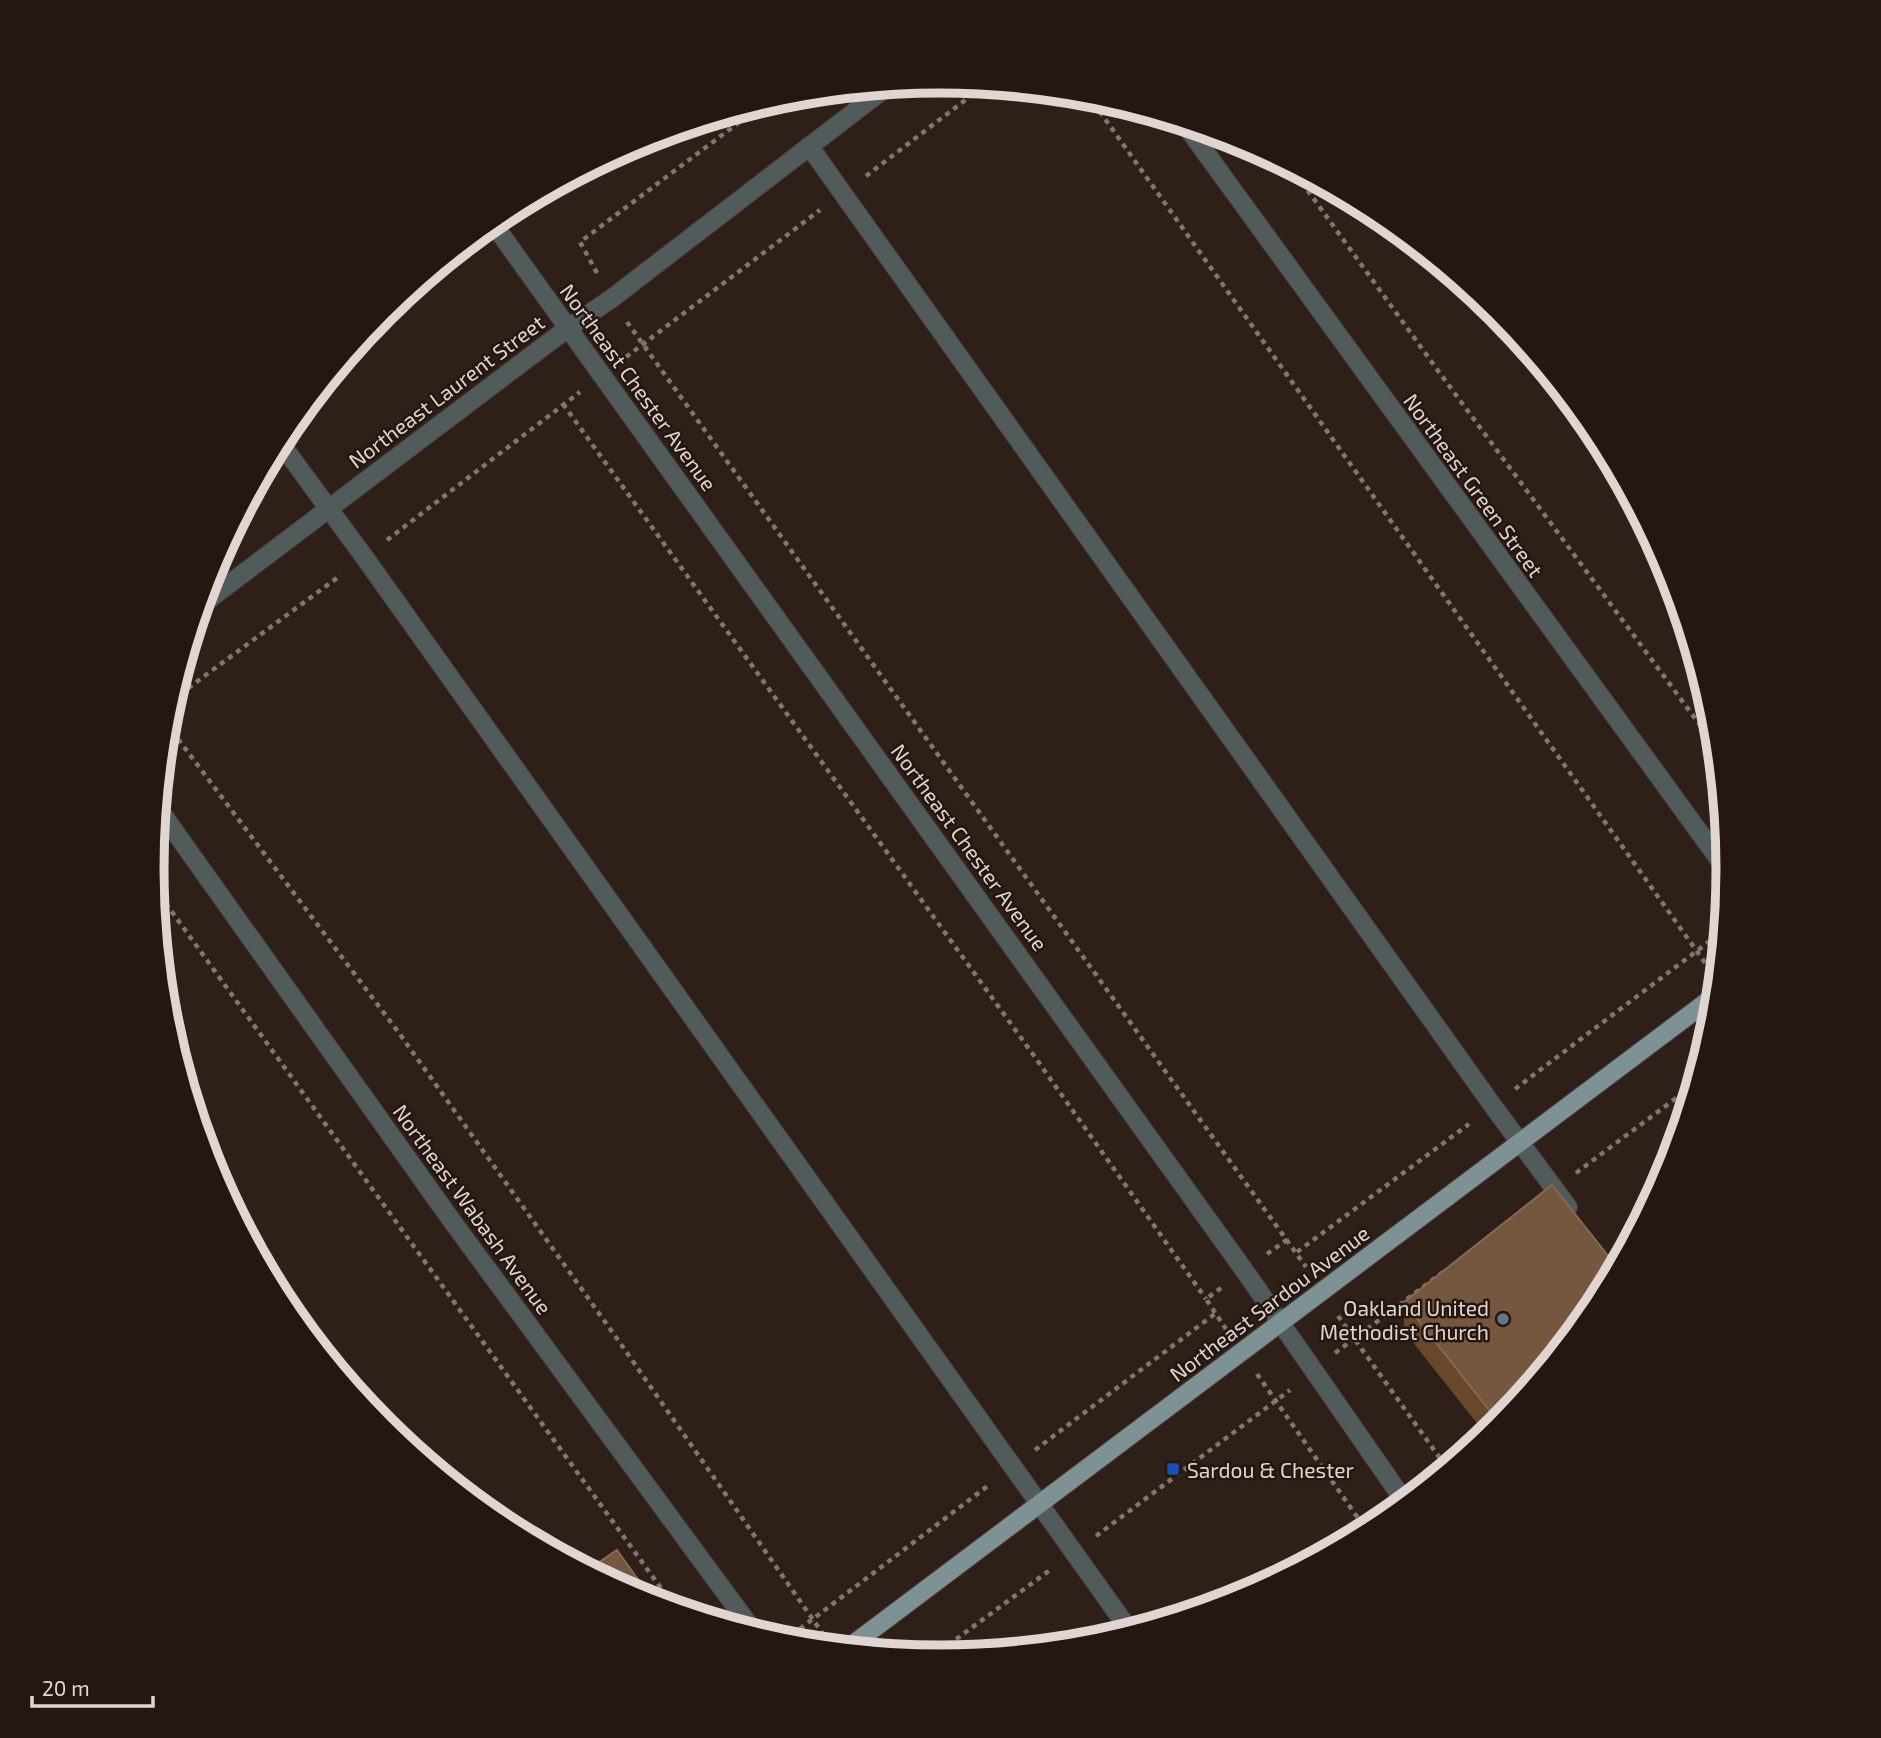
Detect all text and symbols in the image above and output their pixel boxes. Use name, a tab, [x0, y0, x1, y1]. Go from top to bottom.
street label: Northeast Chester Avenue	[556, 279, 722, 495]
street label: Northeast Laurent Street	[343, 309, 549, 473]
street label: Northeast Green Street	[1399, 388, 1549, 582]
street label: Northeast Chester Avenue	[887, 739, 1053, 955]
street label: Northeast Wabash Avenue	[388, 1099, 558, 1319]
street label: Northeast Sardou Avenue	[1164, 1220, 1374, 1386]
place label: Oakland United Methodist Church	[1320, 1295, 1489, 1344]
marker: Oakland United Methodist Church	[1495, 1311, 1511, 1327]
place label: Sardou & Chester	[1187, 1457, 1354, 1482]
marker: Sardou & Chester	[1165, 1461, 1181, 1477]
scale bar	[32, 1664, 152, 1708]
text: 20 m	[42, 1675, 90, 1700]

